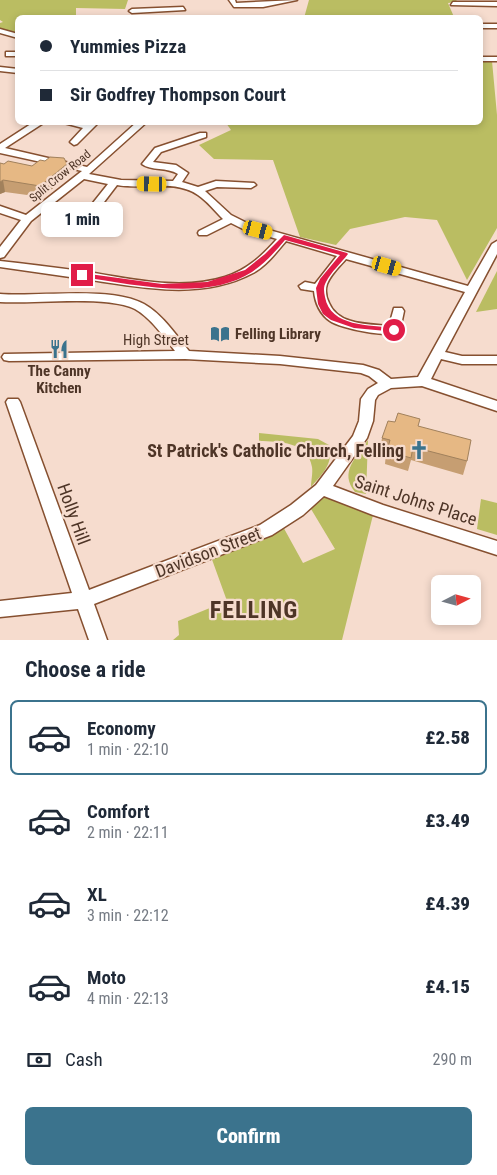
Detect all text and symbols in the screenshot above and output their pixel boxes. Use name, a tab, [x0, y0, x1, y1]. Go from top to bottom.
text: Yummies Pizza	[70, 35, 186, 58]
text: Sir Godfrey Thompson Court	[70, 83, 286, 106]
street label: Split Crow Road	[26, 147, 94, 205]
car	[136, 176, 167, 192]
callout: 1 min	[41, 202, 123, 238]
text: 1 min	[64, 210, 100, 229]
car	[241, 219, 274, 241]
car	[370, 255, 403, 277]
route end	[71, 264, 93, 286]
route start	[383, 319, 405, 341]
library icon: Felling Library	[209, 323, 231, 345]
place label: Felling Library	[235, 325, 321, 343]
street label: High Street	[123, 331, 189, 349]
restaurant icon: The Canny Kitchen	[48, 338, 70, 360]
place label: The Canny Kitchen	[27, 362, 91, 397]
church icon: St Patrick's Catholic Church, Felling	[408, 439, 430, 461]
place label: St Patrick's Catholic Church, Felling	[147, 440, 404, 461]
street label: Saint Johns Place	[352, 470, 480, 530]
street label: Holly Hill	[53, 481, 95, 547]
street label: Davidson Street	[152, 522, 264, 582]
north arrow	[431, 575, 481, 625]
map controls	[431, 575, 481, 625]
district label: FELLING	[210, 596, 298, 624]
text: Choose a ride	[25, 657, 146, 682]
icon: car	[27, 715, 72, 760]
text: Economy	[87, 717, 156, 740]
text: £2.58	[425, 726, 470, 749]
text: 1 min · 22:10	[87, 740, 169, 759]
icon: car	[27, 798, 72, 843]
text: Comfort	[87, 800, 150, 823]
text: £3.49	[425, 809, 470, 832]
text: 2 min · 22:11	[87, 823, 169, 842]
icon: car	[27, 881, 72, 926]
text: XL	[87, 883, 107, 906]
text: £4.39	[425, 892, 470, 915]
text: 3 min · 22:12	[87, 906, 169, 925]
icon: car	[27, 964, 72, 1009]
text: Moto	[87, 966, 126, 989]
text: £4.15	[425, 975, 470, 998]
text: 4 min · 22:13	[87, 989, 169, 1008]
icon: cash	[25, 1046, 53, 1074]
text: Cash	[65, 1048, 103, 1071]
text: 290 m	[433, 1050, 472, 1069]
button: Confirm	[25, 1107, 472, 1165]

